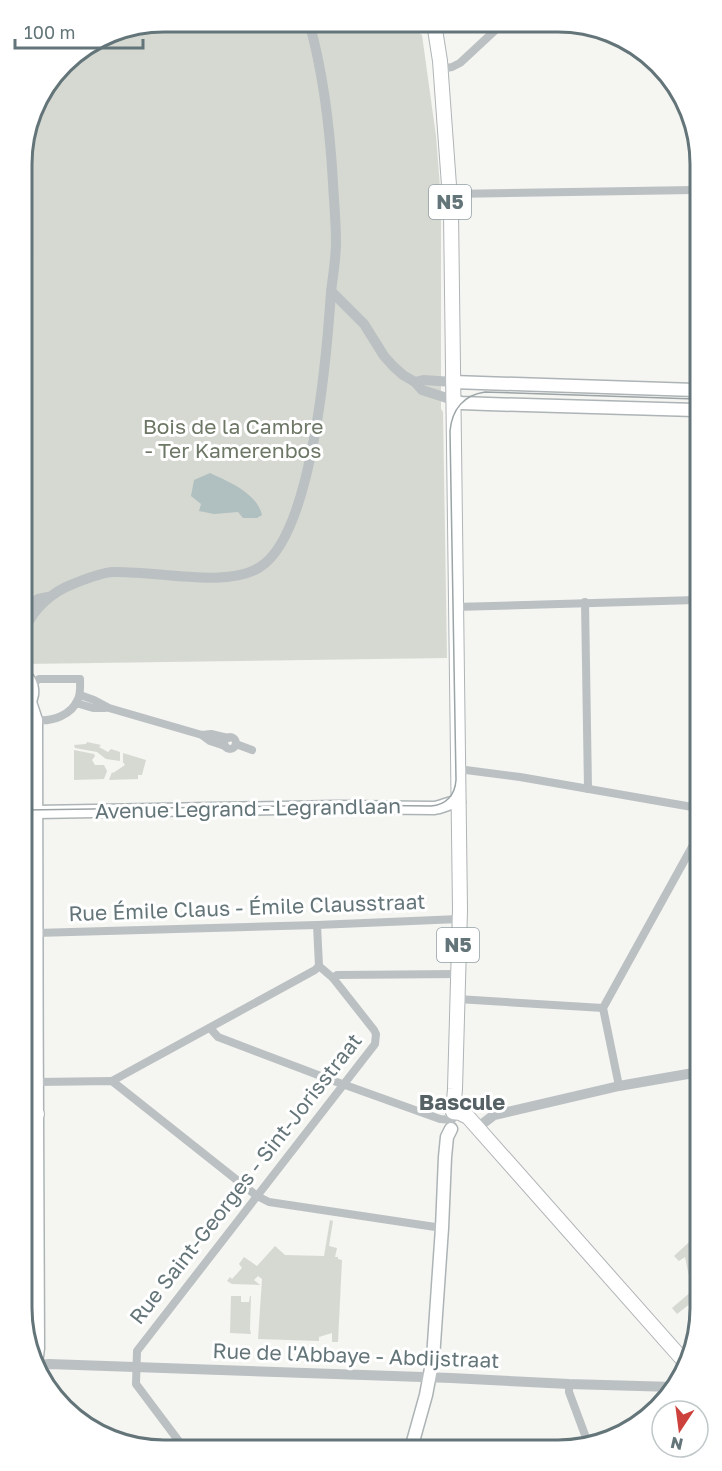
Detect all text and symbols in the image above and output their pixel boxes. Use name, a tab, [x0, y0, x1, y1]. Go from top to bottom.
scale bar	[15, 12, 142, 50]
text: 100 m	[24, 21, 75, 43]
road number: N5	[429, 185, 471, 219]
park label: Bois de la Cambre - Ter Kamerenbos	[143, 413, 323, 463]
street label: Avenue Legrand - Legrandlaan	[95, 792, 401, 824]
street label: Rue Émile Claus - Émile Clausstraat	[68, 888, 426, 926]
road number: N5	[437, 928, 479, 962]
street label: Rue Saint-Georges - Sint-Jorisstraat	[123, 1028, 367, 1329]
district label: Bascule	[419, 1088, 505, 1115]
street label: Rue de l'Abbaye - Abdijstraat	[212, 1337, 500, 1373]
north arrow	[650, 1399, 710, 1459]
text: N	[668, 1433, 685, 1455]

